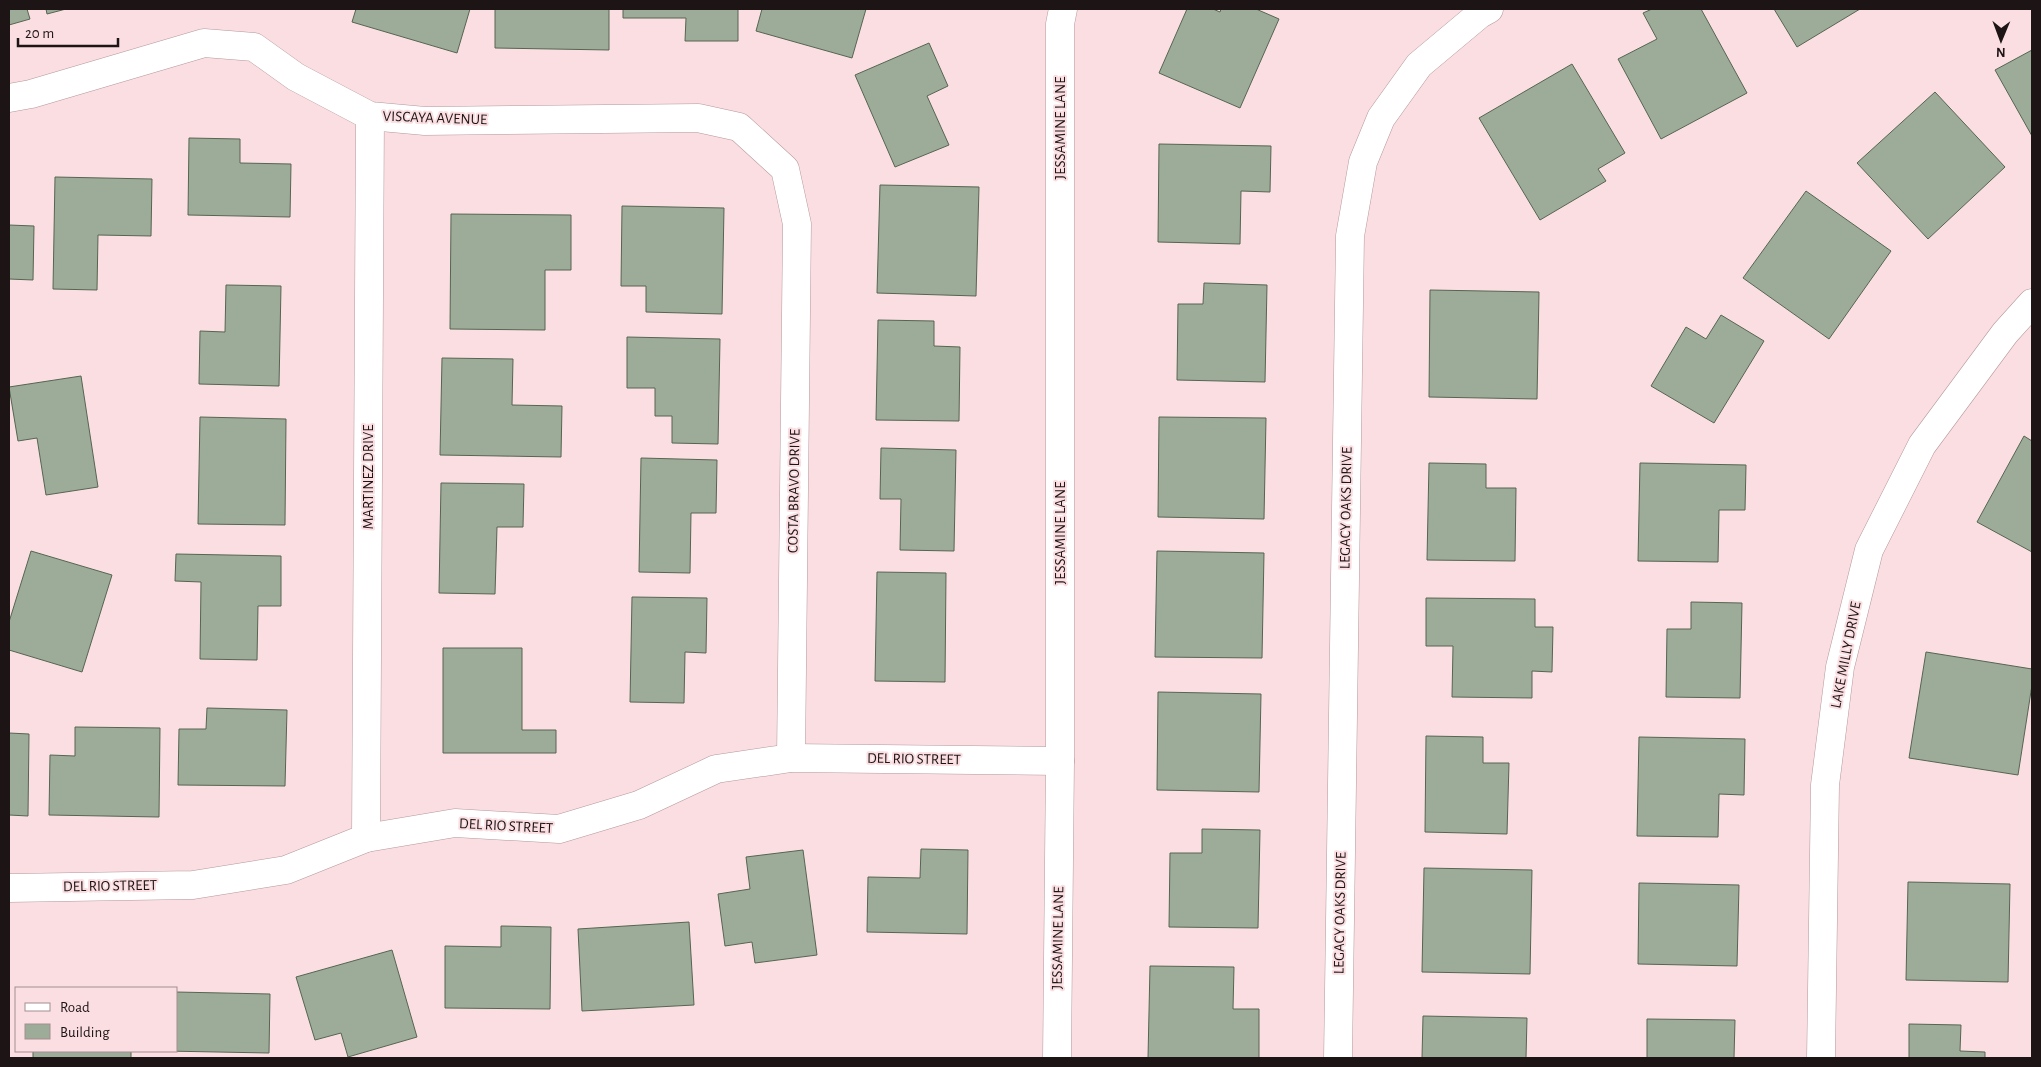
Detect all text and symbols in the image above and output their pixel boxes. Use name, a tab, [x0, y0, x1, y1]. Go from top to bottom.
scale bar	[18, 15, 118, 47]
north arrow	[1976, 15, 2026, 65]
text: 20 m	[25, 26, 54, 41]
text: N	[1996, 45, 2006, 59]
street label: JESSAMINE LANE	[1053, 77, 1068, 179]
street label: VISCAYA AVENUE	[382, 109, 488, 127]
street label: MARTINEZ DRIVE	[361, 425, 376, 530]
street label: COSTA BRAVO DRIVE	[785, 429, 803, 553]
street label: LEGACY OAKS DRIVE	[1337, 447, 1355, 569]
street label: JESSAMINE LANE	[1053, 482, 1068, 584]
street label: LAKE MILLY DRIVE	[1828, 600, 1864, 710]
street label: DEL RIO STREET	[867, 751, 962, 767]
street label: DEL RIO STREET	[459, 816, 554, 836]
street label: LEGACY OAKS DRIVE	[1331, 852, 1349, 974]
street label: DEL RIO STREET	[63, 878, 158, 894]
street label: JESSAMINE LANE	[1050, 886, 1066, 990]
legend	[15, 987, 178, 1052]
text: Road	[60, 1000, 90, 1015]
text: Building	[60, 1025, 110, 1040]

